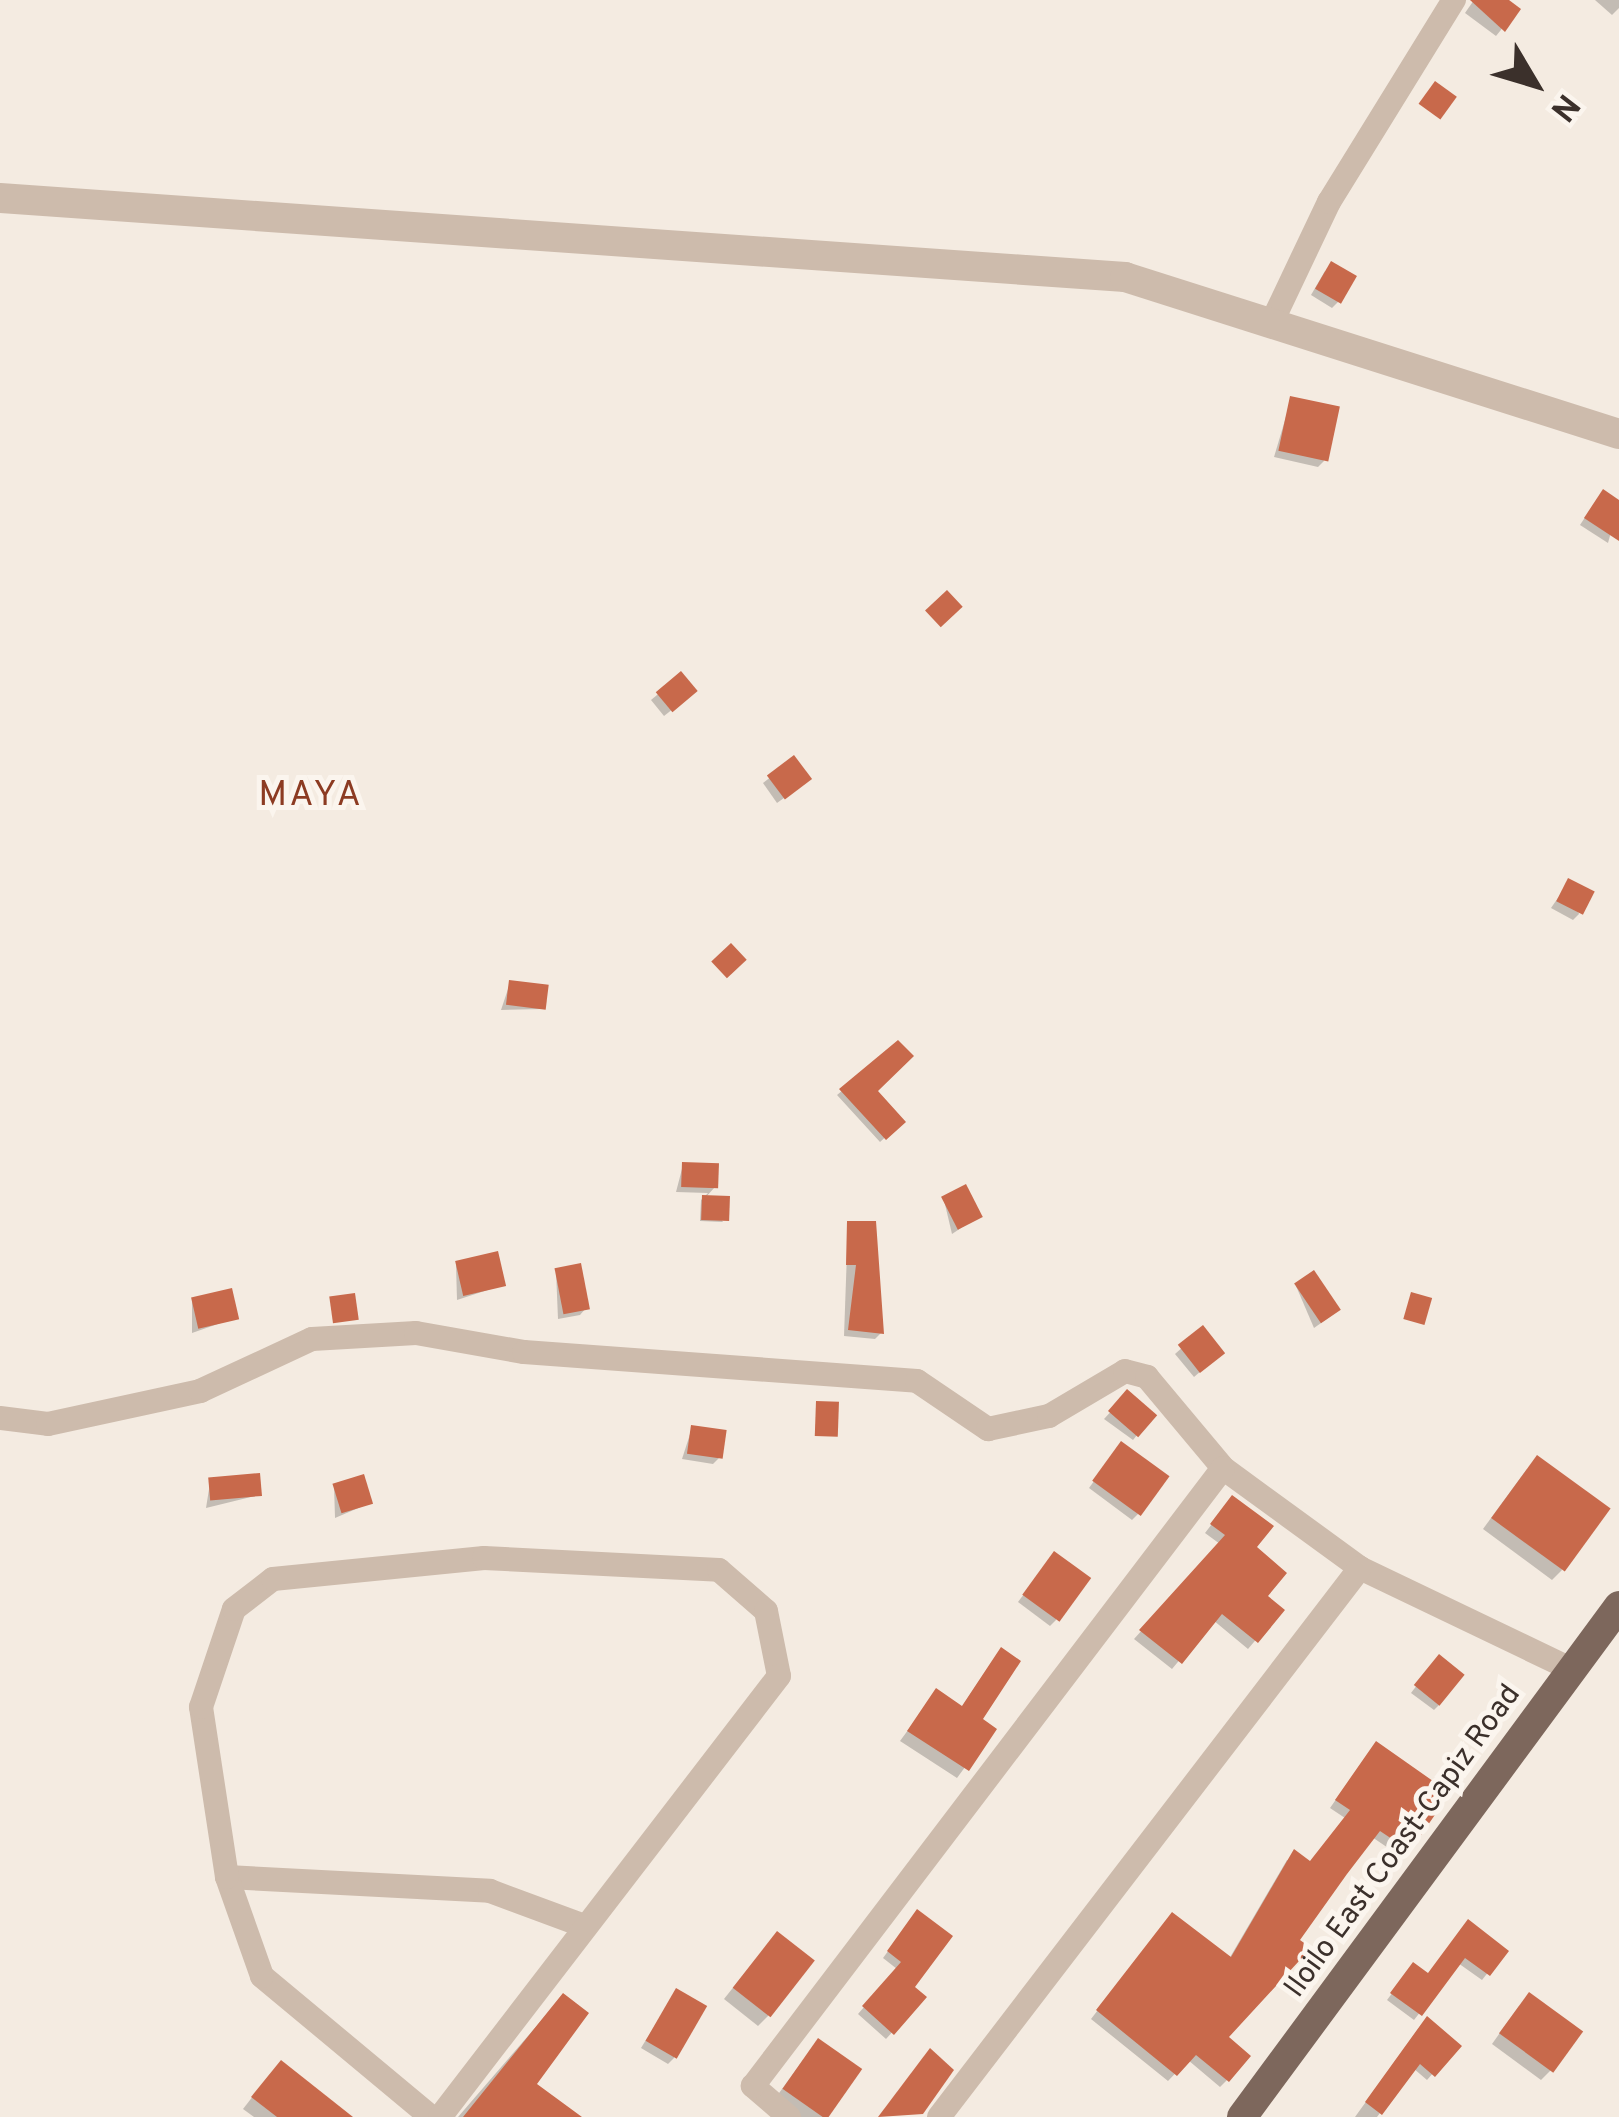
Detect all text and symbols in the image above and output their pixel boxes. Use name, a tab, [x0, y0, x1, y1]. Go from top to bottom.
north arrow	[1475, 24, 1595, 144]
text: N	[1540, 84, 1587, 128]
district label: MAYA	[258, 775, 364, 819]
street label: Iloilo East Coast-Capiz Road	[1278, 1678, 1530, 2006]

